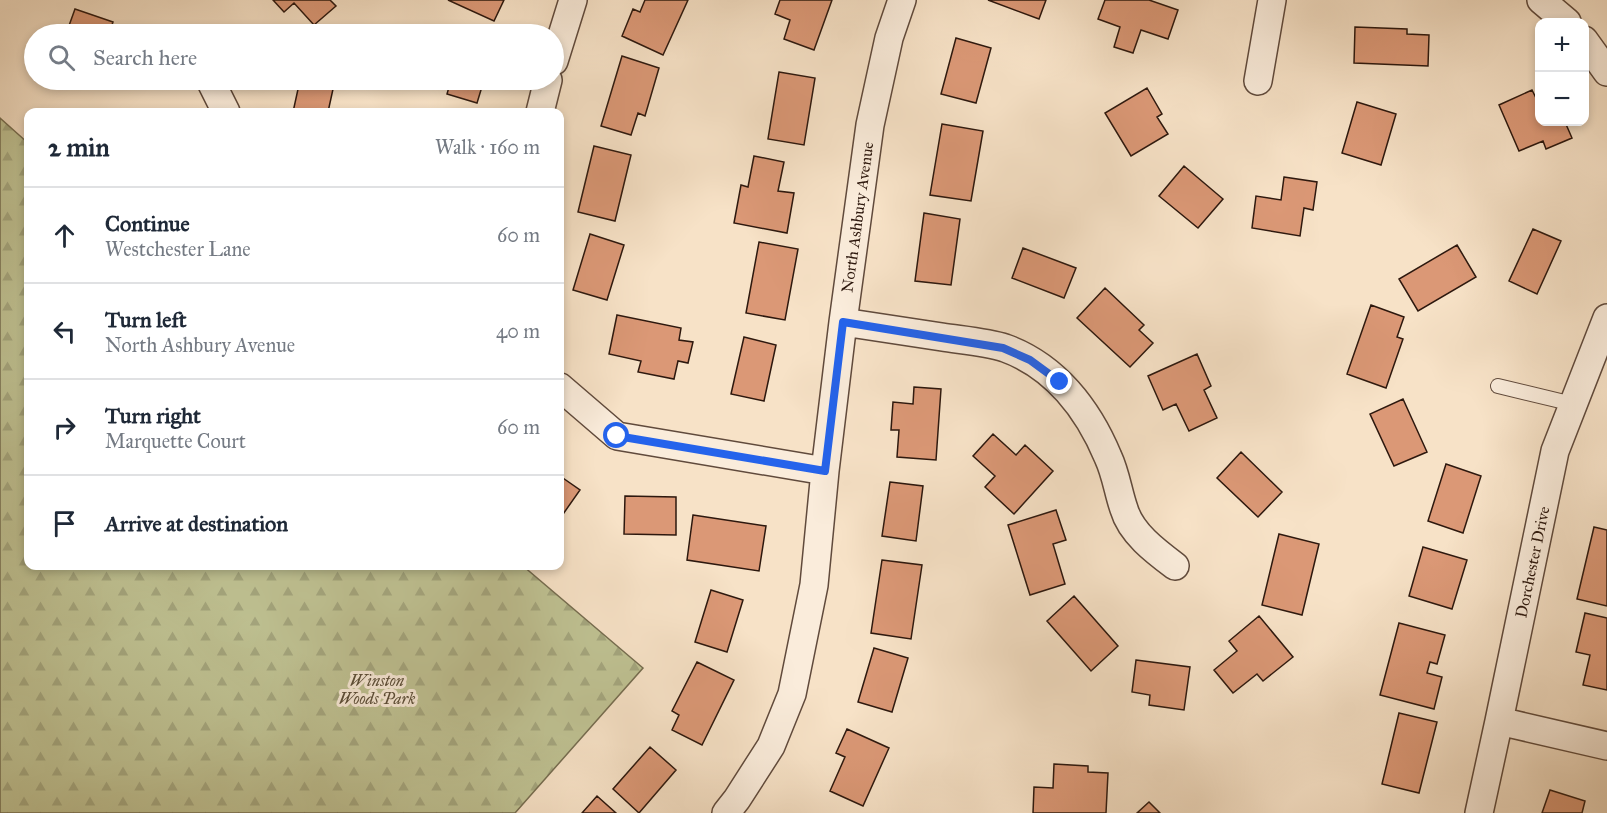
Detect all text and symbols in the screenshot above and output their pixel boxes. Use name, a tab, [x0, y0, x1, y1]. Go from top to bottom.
map controls	[1535, 18, 1589, 126]
button: +	[1535, 18, 1589, 72]
search box	[24, 24, 564, 90]
icon: search	[45, 41, 78, 74]
text: Search here	[93, 44, 197, 71]
button: −	[1535, 72, 1589, 126]
text: 2 min	[48, 131, 109, 163]
text: Walk · 160 m	[435, 135, 540, 159]
street label: North Ashbury Avenue	[838, 140, 878, 294]
text: Continue	[105, 210, 190, 237]
icon: ahead	[48, 219, 81, 252]
text: 60 m	[497, 223, 540, 247]
text: Westchester Lane	[105, 237, 251, 261]
text: Turn left	[105, 306, 187, 333]
icon: left	[48, 315, 81, 348]
text: 40 m	[496, 319, 540, 343]
text: North Ashbury Avenue	[105, 333, 295, 357]
route end	[1046, 368, 1072, 394]
text: Turn right	[105, 402, 201, 429]
icon: right	[48, 411, 81, 444]
text: 60 m	[497, 415, 540, 439]
route start	[603, 422, 629, 448]
text: Marquette Court	[105, 429, 246, 453]
street label: Dorchester Drive	[1511, 504, 1554, 620]
icon: arrive	[48, 507, 81, 540]
text: Arrive at destination	[105, 510, 288, 537]
park label: Winston Woods Park	[339, 671, 415, 708]

